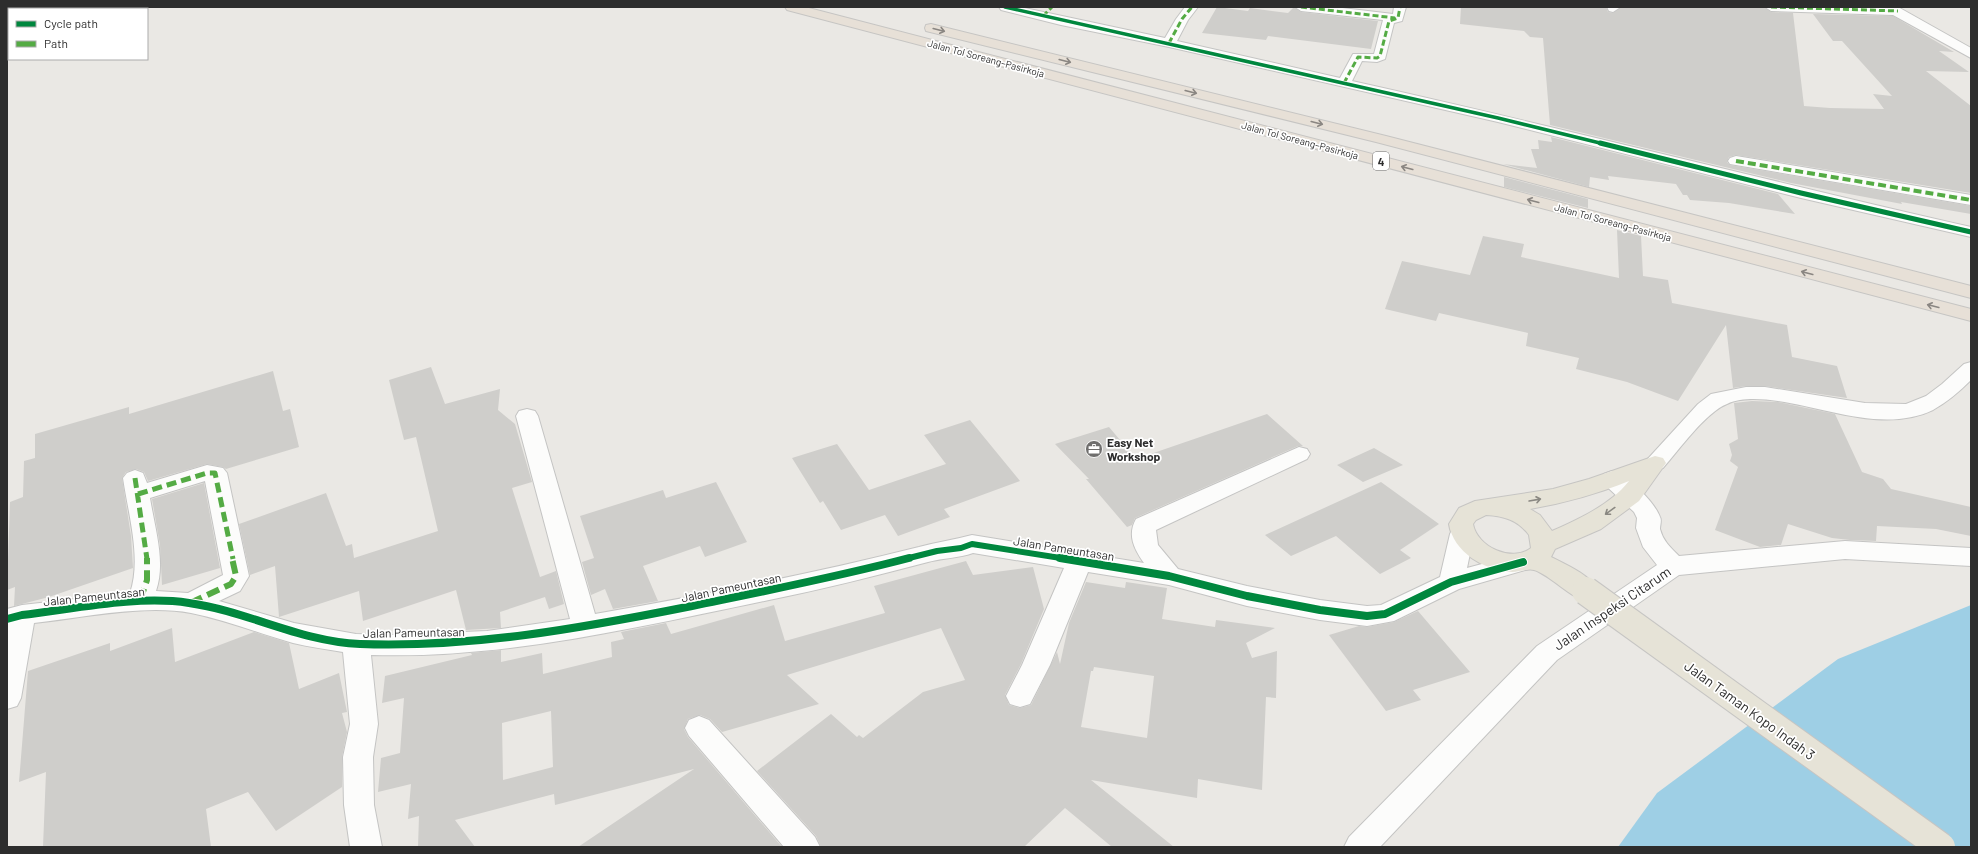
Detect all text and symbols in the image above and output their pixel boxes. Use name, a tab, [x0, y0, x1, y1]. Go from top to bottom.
legend	[8, 8, 148, 60]
text: Cycle path	[44, 16, 98, 30]
one-way arrow	[932, 27, 945, 34]
text: Path	[44, 36, 68, 50]
street label: Jalan Tol Soreang–Pasirkoja	[926, 37, 1046, 79]
one-way arrow	[1058, 58, 1071, 65]
one-way arrow	[1184, 89, 1197, 97]
street label: Jalan Tol Soreang–Pasirkoja	[1240, 119, 1360, 161]
one-way arrow	[1311, 120, 1324, 128]
road number: 4	[1373, 152, 1389, 170]
one-way arrow	[1401, 163, 1414, 171]
one-way arrow	[1527, 197, 1540, 204]
street label: Jalan Tol Soreang–Pasirkoja	[1553, 201, 1673, 243]
one-way arrow	[1801, 269, 1814, 276]
one-way arrow	[1927, 302, 1940, 309]
place label: Easy Net Workshop	[1107, 435, 1161, 463]
office icon: Easy Net Workshop	[1084, 439, 1104, 459]
one-way arrow	[1528, 496, 1541, 504]
one-way arrow	[1604, 507, 1615, 515]
street label: Jalan Pameuntasan	[1013, 533, 1115, 563]
street label: Jalan Inspeksi Citarum	[1550, 563, 1674, 653]
street label: Jalan Pameuntasan	[680, 570, 782, 604]
street label: Jalan Pameuntasan	[43, 584, 145, 608]
street label: Jalan Pameuntasan	[363, 624, 465, 640]
street label: Jalan Taman Kopo Indah 3	[1681, 657, 1819, 763]

